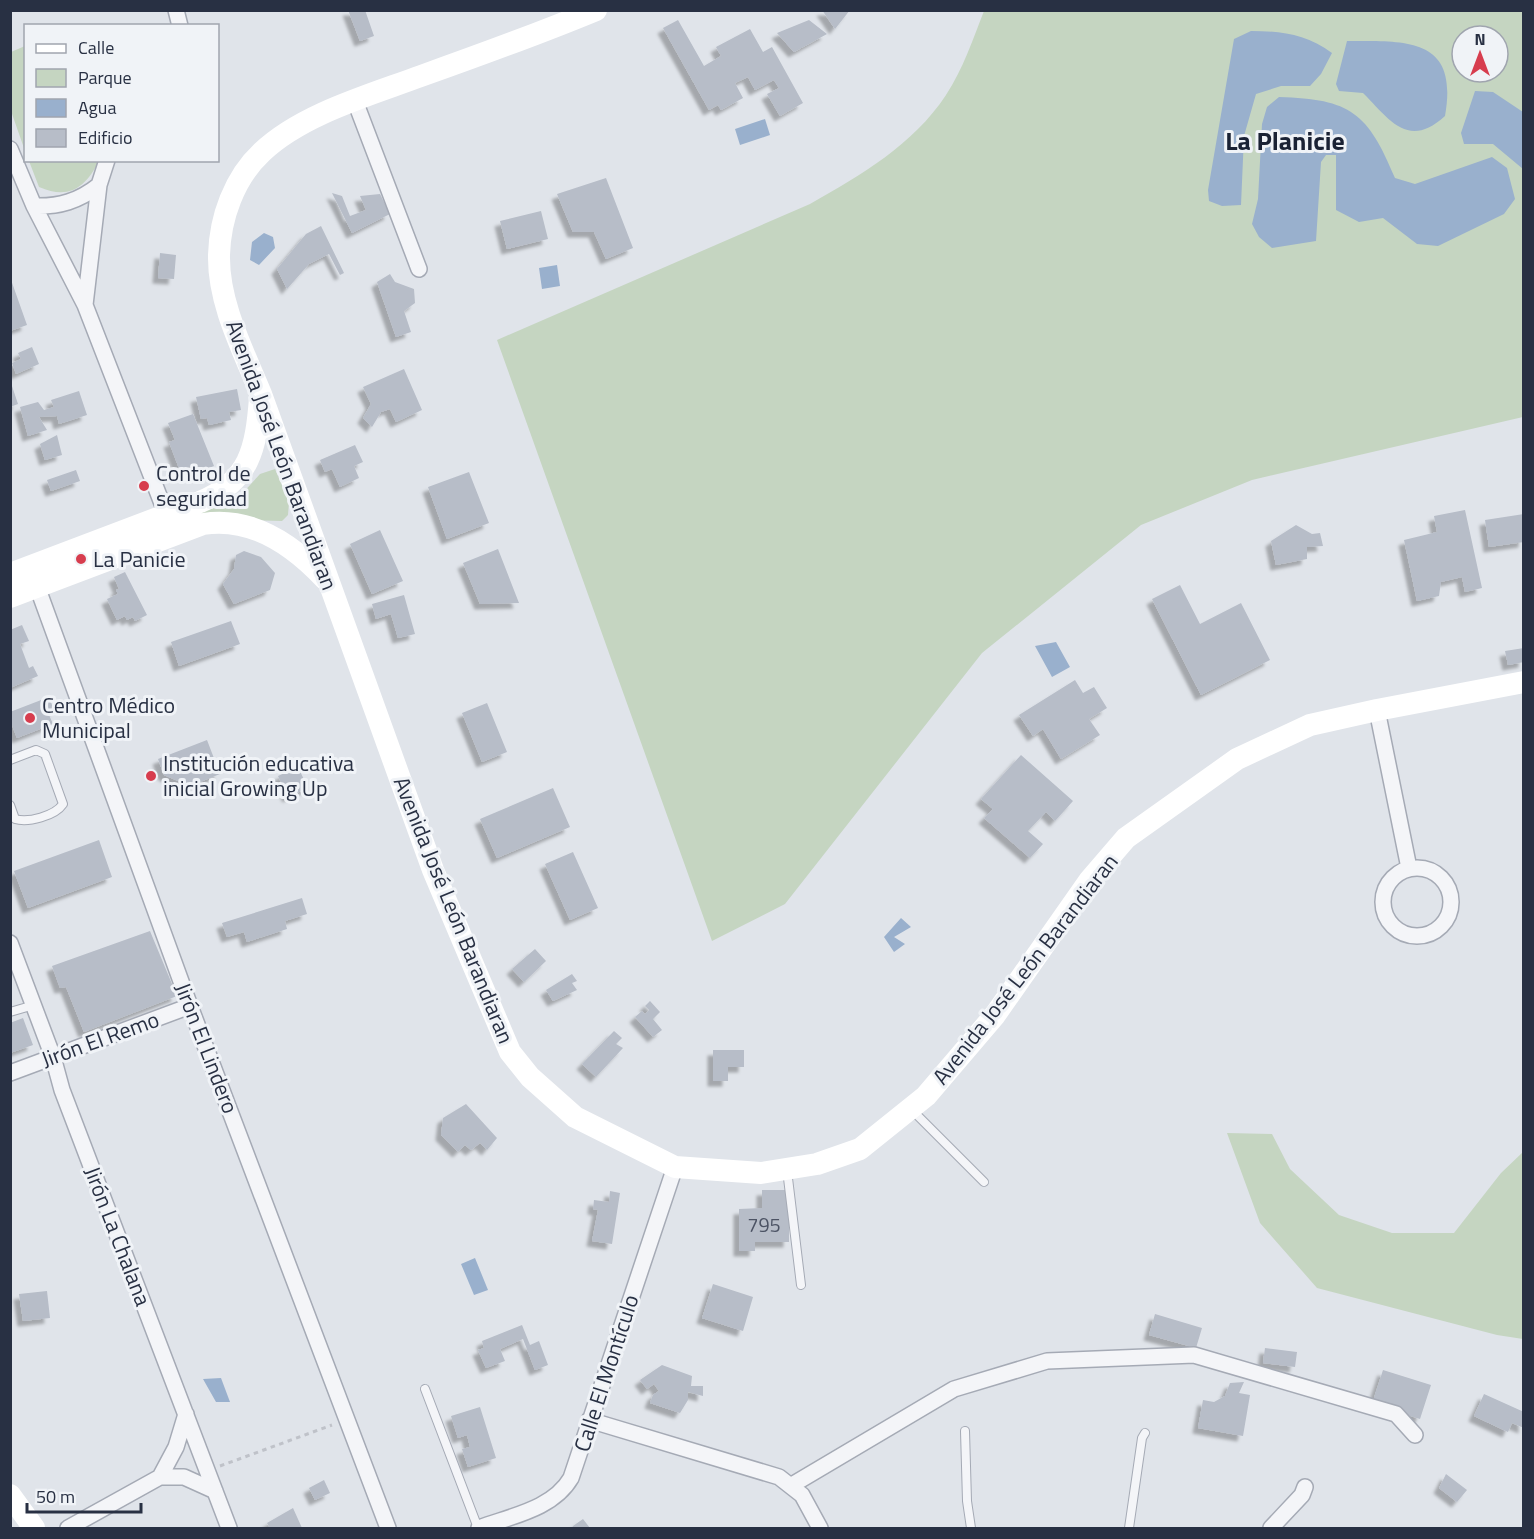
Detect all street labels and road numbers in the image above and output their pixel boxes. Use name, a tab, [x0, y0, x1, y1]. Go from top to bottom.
street label: Avenida José León Barandiaran	[217, 315, 347, 595]
street label: Avenida José León Barandiaran	[385, 771, 523, 1049]
street label: Avenida José León Barandiaran	[924, 846, 1126, 1092]
street label: Jirón El Lindero	[166, 978, 248, 1118]
street label: Jirón El Remo	[36, 1002, 164, 1076]
street label: Jirón La Chalana	[76, 1161, 160, 1311]
street label: Calle El Montículo	[565, 1290, 647, 1456]

